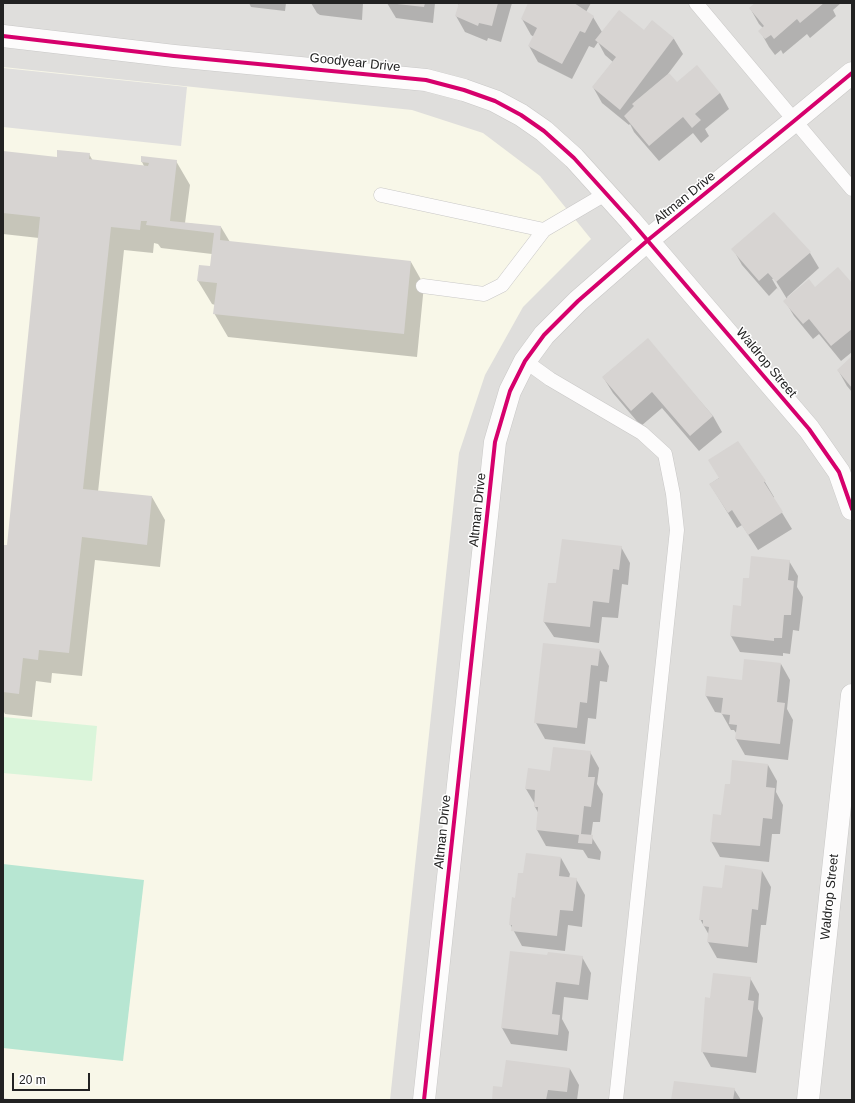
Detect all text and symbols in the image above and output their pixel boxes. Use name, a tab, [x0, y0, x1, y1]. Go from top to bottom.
street label: Goodyear Drive	[309, 50, 401, 76]
street label: Altman Drive	[651, 169, 719, 227]
street label: Waldrop Street	[732, 325, 800, 401]
street label: Altman Drive	[466, 472, 490, 548]
street label: Altman Drive	[431, 794, 455, 870]
street label: Waldrop Street	[818, 853, 842, 941]
scale bar	[14, 1065, 92, 1091]
text: 20 m	[19, 1073, 46, 1087]

